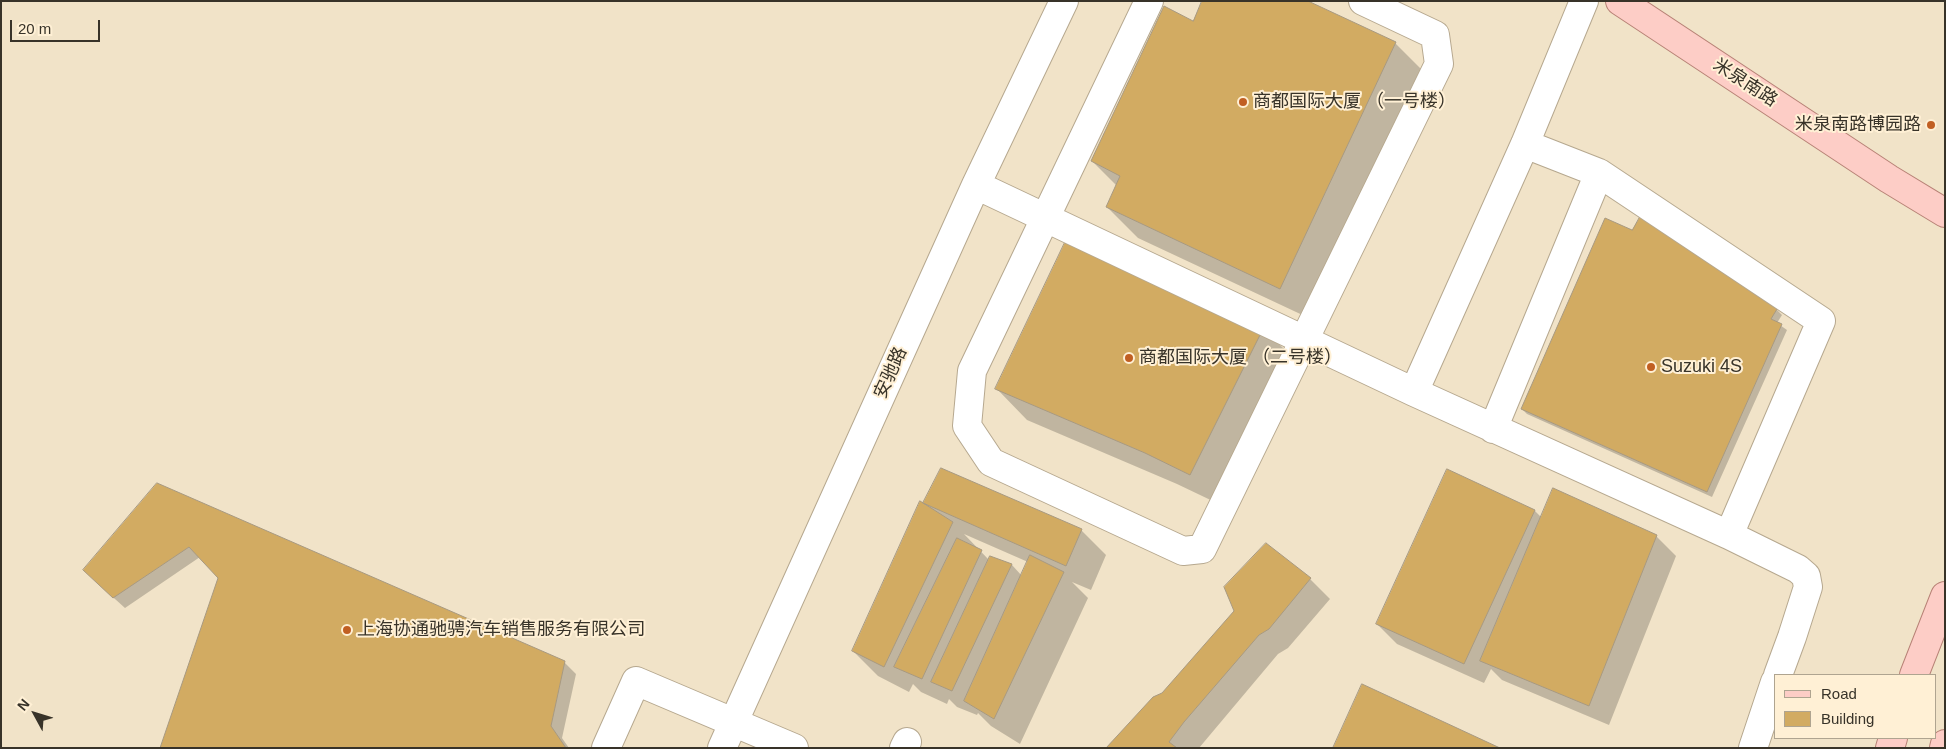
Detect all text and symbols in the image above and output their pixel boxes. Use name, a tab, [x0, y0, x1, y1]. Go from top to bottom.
scale bar	[12, 10, 102, 42]
text: 20 m	[18, 20, 51, 37]
street label: 米泉南路	[1709, 54, 1781, 112]
place label: 商都国际大厦 （一号楼）	[1253, 91, 1456, 113]
marker: 商都国际大厦 （一号楼）	[1237, 96, 1249, 108]
place label: 米泉南路博园路	[1795, 114, 1921, 136]
marker: 米泉南路博园路	[1925, 119, 1937, 131]
street label: 安驰路	[870, 344, 912, 402]
place label: 商都国际大厦 （二号楼）	[1139, 347, 1342, 369]
marker: 商都国际大厦 （二号楼）	[1123, 352, 1135, 364]
place label: Suzuki 4S	[1661, 356, 1742, 378]
marker: Suzuki 4S	[1645, 361, 1657, 373]
place label: 上海协通驰骋汽车销售服务有限公司	[357, 619, 645, 641]
marker: 上海协通驰骋汽车销售服务有限公司	[341, 624, 353, 636]
legend	[1774, 674, 1936, 739]
text: Road	[1821, 685, 1857, 702]
north arrow	[10, 689, 60, 739]
text: N	[14, 696, 33, 714]
text: Building	[1821, 710, 1874, 727]

